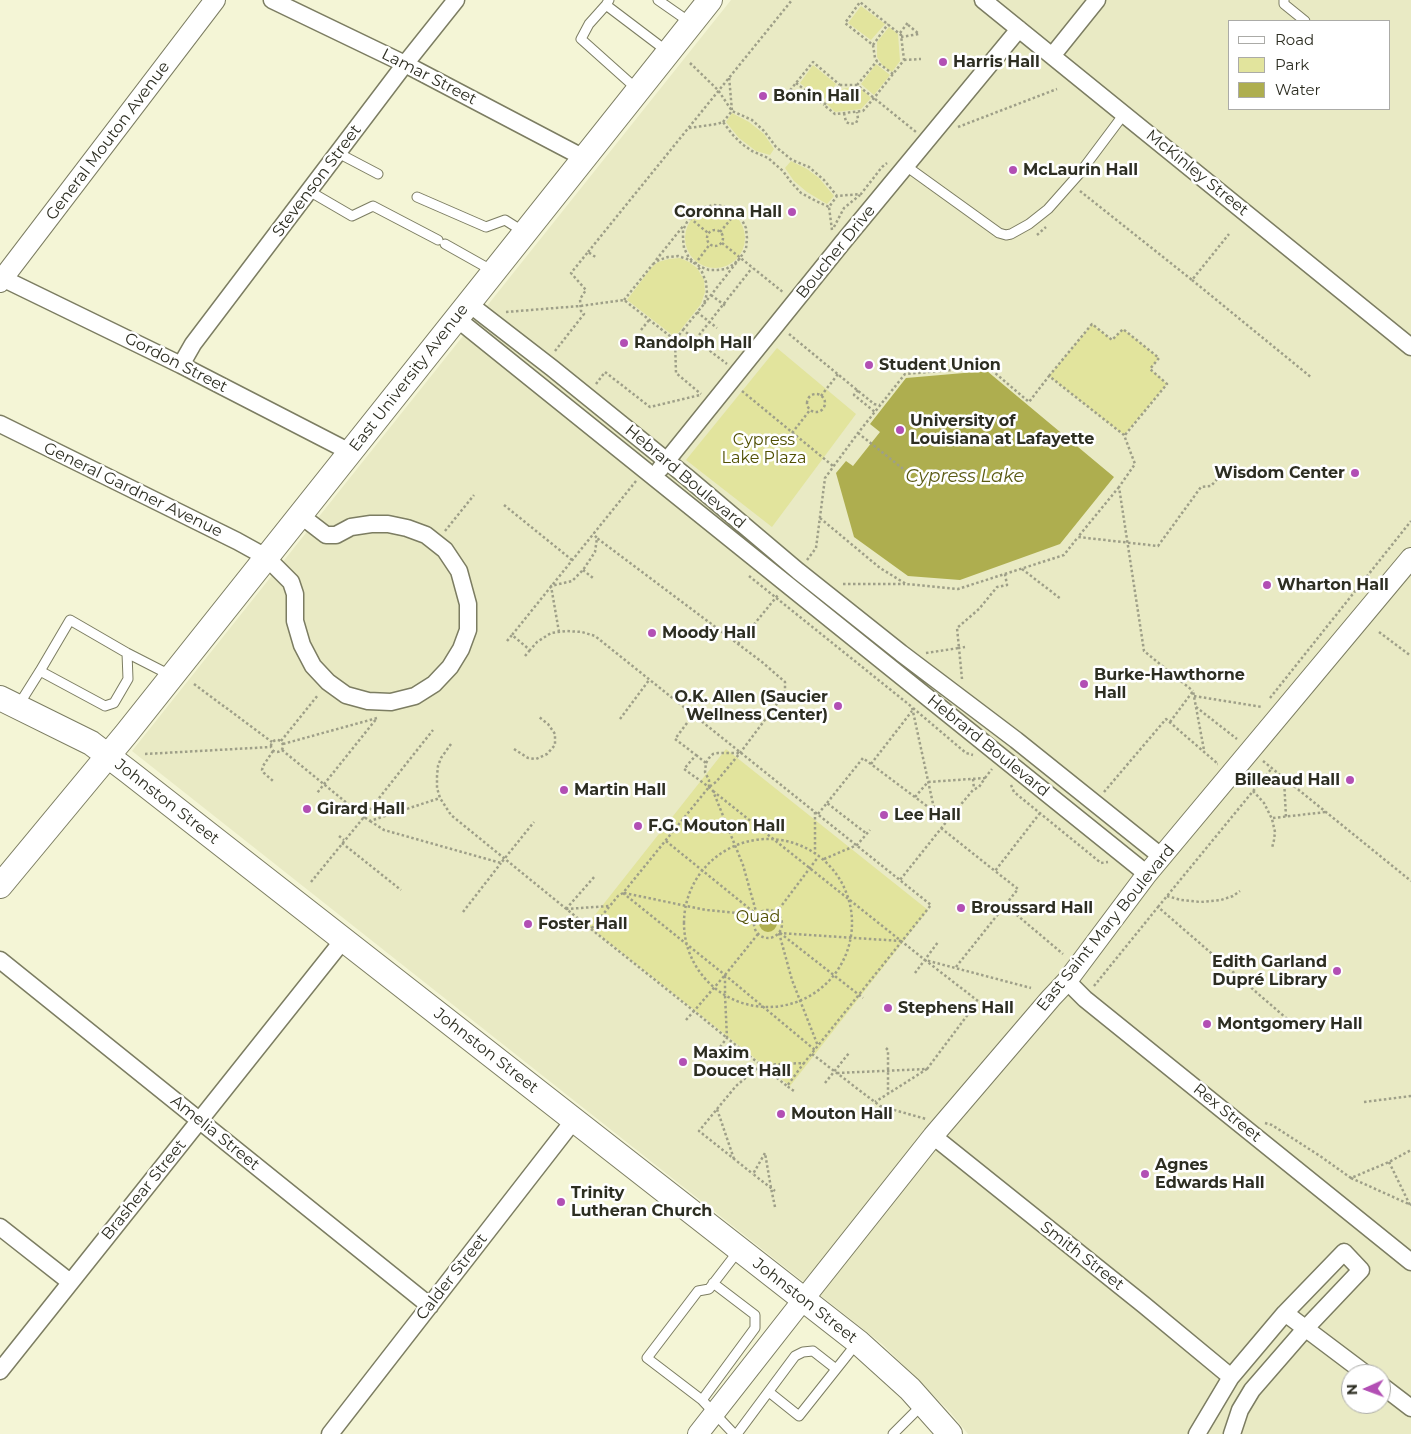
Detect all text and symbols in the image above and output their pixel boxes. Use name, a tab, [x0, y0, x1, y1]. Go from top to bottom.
legend	[1228, 20, 1391, 110]
text: Road	[1275, 30, 1314, 49]
street label: Lamar Street	[378, 45, 480, 109]
place label: Harris Hall	[953, 52, 1040, 72]
text: Park	[1275, 55, 1309, 74]
marker: Harris Hall	[937, 56, 949, 68]
street label: General Mouton Avenue	[42, 58, 174, 224]
text: Water	[1275, 80, 1321, 99]
place label: Bonin Hall	[773, 86, 860, 106]
marker: Bonin Hall	[757, 90, 769, 102]
street label: Stevenson Street	[269, 121, 365, 241]
street label: McKinley Street	[1142, 126, 1252, 220]
place label: McLaurin Hall	[1023, 160, 1138, 180]
marker: McLaurin Hall	[1007, 164, 1019, 176]
street label: Boucher Drive	[792, 201, 880, 303]
place label: Coronna Hall	[674, 202, 782, 222]
marker: Coronna Hall	[786, 206, 798, 218]
street label: East University Avenue	[345, 300, 473, 456]
street label: Gordon Street	[121, 329, 231, 397]
place label: Randolph Hall	[634, 333, 752, 353]
marker: Randolph Hall	[618, 337, 630, 349]
place label: Student Union	[879, 355, 1001, 375]
marker: Student Union	[863, 359, 875, 371]
place label: University of Louisiana at Lafayette	[910, 411, 1094, 449]
street label: Hebrard Boulevard	[621, 421, 749, 533]
marker: University of Louisiana at Lafayette	[894, 424, 906, 436]
park label: Cypress Lake Plaza	[722, 430, 806, 468]
street label: General Gardner Avenue	[40, 438, 226, 542]
place label: Wisdom Center	[1214, 463, 1345, 483]
water label: Cypress Lake	[906, 466, 1024, 488]
marker: Wisdom Center	[1349, 467, 1361, 479]
place label: Wharton Hall	[1277, 575, 1389, 595]
marker: Wharton Hall	[1261, 579, 1273, 591]
place label: Moody Hall	[662, 623, 756, 643]
marker: Moody Hall	[646, 627, 658, 639]
place label: Burke-Hawthorne Hall	[1094, 665, 1245, 703]
marker: Burke-Hawthorne Hall	[1078, 678, 1090, 690]
place label: O.K. Allen (Saucier Wellness Center)	[675, 687, 828, 725]
street label: Hebrard Boulevard	[923, 691, 1053, 801]
marker: O.K. Allen (Saucier Wellness Center)	[832, 700, 844, 712]
street label: Johnston Street	[111, 755, 223, 849]
place label: Billeaud Hall	[1235, 770, 1340, 790]
marker: Billeaud Hall	[1344, 774, 1356, 786]
place label: Martin Hall	[574, 780, 666, 800]
marker: Martin Hall	[558, 784, 570, 796]
place label: Girard Hall	[317, 799, 405, 819]
marker: Girard Hall	[301, 803, 313, 815]
place label: Lee Hall	[894, 805, 961, 825]
marker: Lee Hall	[878, 809, 890, 821]
place label: F.G. Mouton Hall	[648, 816, 785, 836]
marker: F.G. Mouton Hall	[632, 820, 644, 832]
street label: East Saint Mary Boulevard	[1033, 841, 1179, 1015]
place label: Broussard Hall	[971, 898, 1093, 918]
marker: Broussard Hall	[955, 902, 967, 914]
park label: Quad	[736, 907, 780, 927]
place label: Foster Hall	[538, 914, 628, 934]
marker: Foster Hall	[522, 918, 534, 930]
place label: Edith Garland Dupré Library	[1212, 952, 1327, 990]
marker: Edith Garland Dupré Library	[1331, 965, 1343, 977]
place label: Stephens Hall	[898, 998, 1014, 1018]
marker: Stephens Hall	[882, 1002, 894, 1014]
street label: Johnston Street	[430, 1004, 542, 1098]
place label: Montgomery Hall	[1217, 1014, 1363, 1034]
marker: Montgomery Hall	[1201, 1018, 1213, 1030]
place label: Maxim Doucet Hall	[693, 1043, 791, 1081]
marker: Maxim Doucet Hall	[677, 1056, 689, 1068]
street label: Rex Street	[1189, 1080, 1265, 1146]
street label: Amelia Street	[167, 1091, 263, 1175]
place label: Mouton Hall	[791, 1104, 893, 1124]
marker: Mouton Hall	[775, 1108, 787, 1120]
street label: Brashear Street	[98, 1136, 190, 1244]
place label: Agnes Edwards Hall	[1155, 1155, 1265, 1193]
marker: Agnes Edwards Hall	[1139, 1168, 1151, 1180]
place label: Trinity Lutheran Church	[571, 1183, 712, 1221]
marker: Trinity Lutheran Church	[555, 1196, 567, 1208]
street label: Smith Street	[1036, 1217, 1128, 1295]
street label: Calder Street	[412, 1230, 492, 1324]
street label: Johnston Street	[749, 1254, 861, 1348]
north arrow	[1341, 1364, 1391, 1414]
text: N	[1343, 1384, 1361, 1395]

